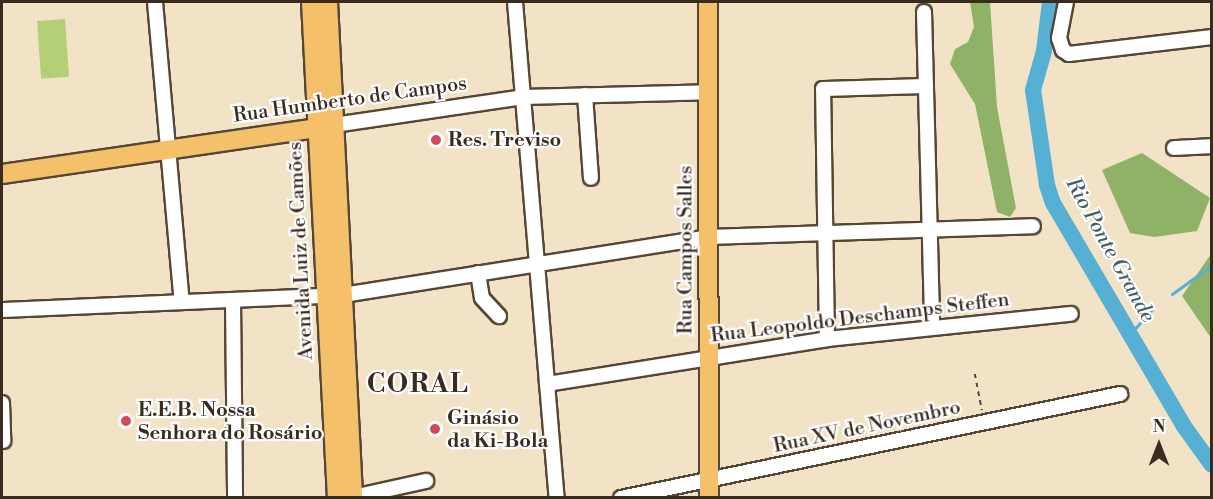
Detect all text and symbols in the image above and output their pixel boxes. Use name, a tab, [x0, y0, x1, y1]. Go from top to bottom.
street label: Rua Humberto de Campos	[232, 72, 468, 128]
place label: Res. Treviso	[448, 128, 561, 152]
marker: Res. Treviso	[429, 133, 443, 147]
street label: Avenida Luiz de Camões	[283, 141, 319, 361]
street label: Rua Campos Salles	[674, 166, 698, 334]
water label: Rio Ponte Grande	[1060, 173, 1160, 327]
street label: Rua Leopoldo Deschamps Steffen	[709, 288, 1011, 348]
district label: CORAL	[367, 369, 469, 401]
street label: Rua XV de Novembro	[771, 395, 963, 459]
place label: E.E.B. Nossa Senhora do Rosário	[138, 398, 322, 445]
place label: Ginásio da Ki-Bola	[447, 406, 548, 453]
marker: E.E.B. Nossa Senhora do Rosário	[119, 414, 133, 428]
north arrow	[1129, 415, 1189, 475]
text: N	[1153, 417, 1165, 437]
marker: Ginásio da Ki-Bola	[428, 422, 442, 436]

